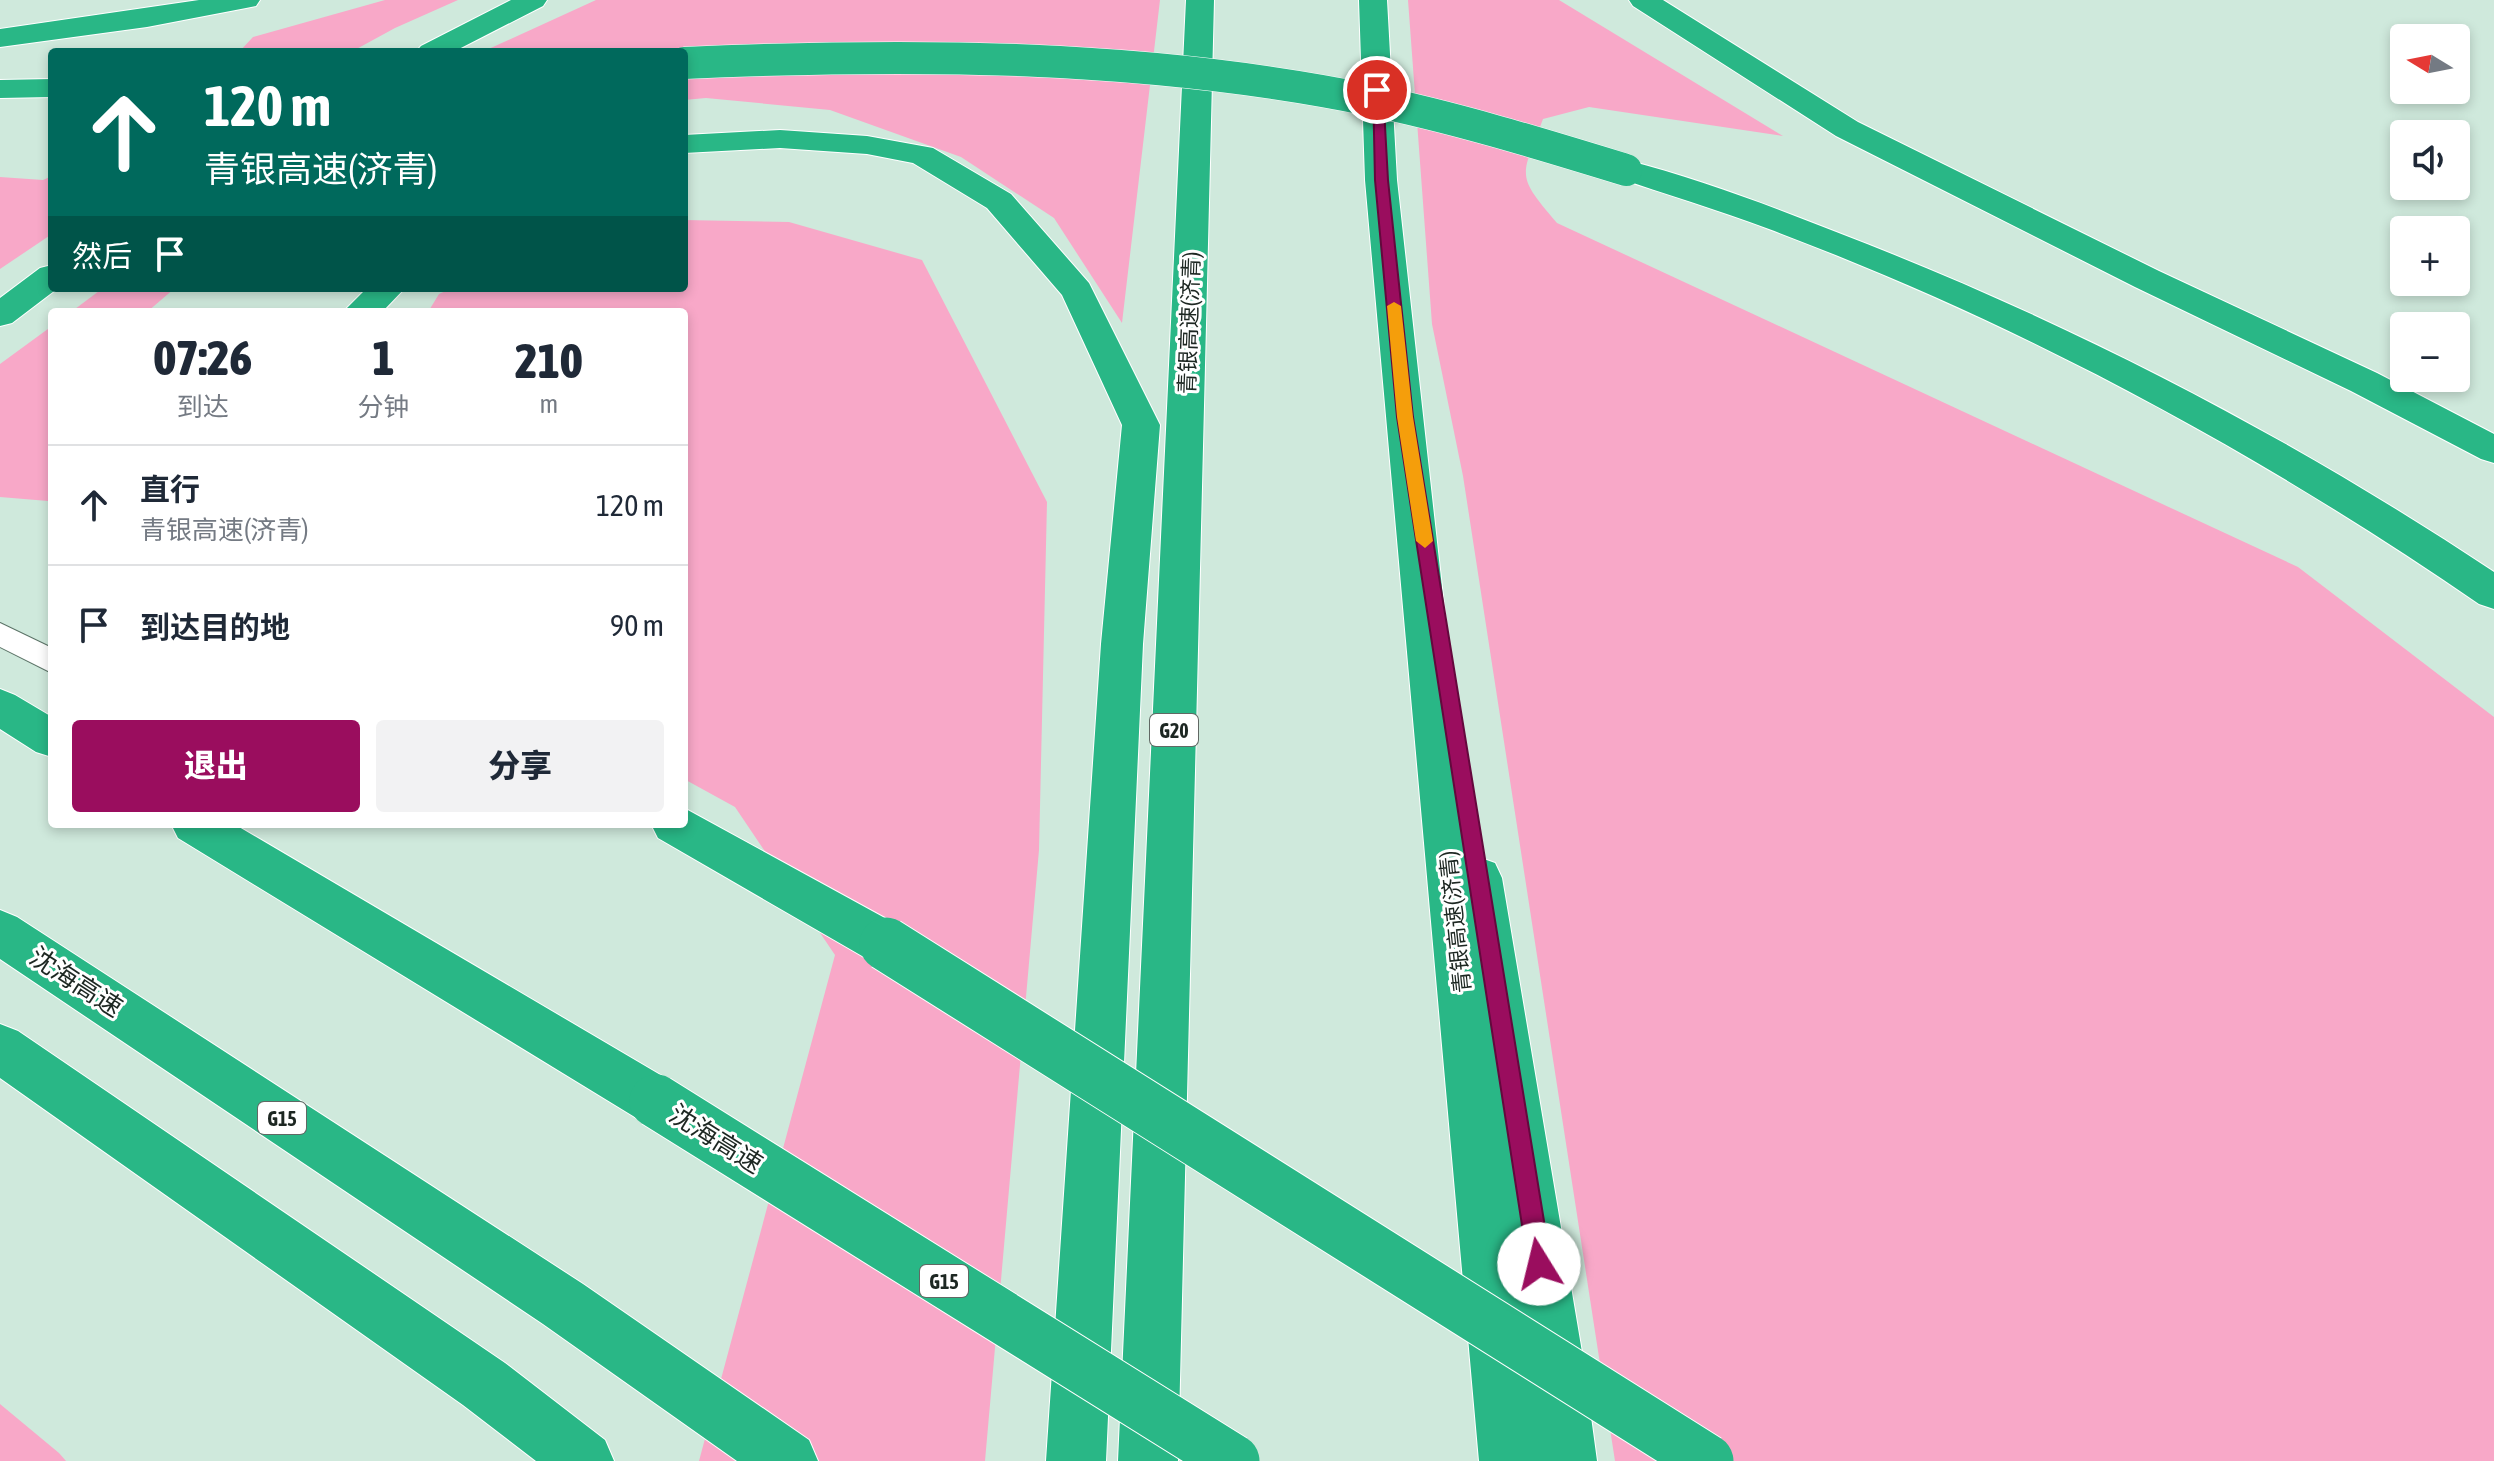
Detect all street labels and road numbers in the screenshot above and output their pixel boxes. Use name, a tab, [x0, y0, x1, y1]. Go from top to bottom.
street label: 青银高速(济青)	[1174, 251, 1204, 395]
road number: G20	[1150, 714, 1198, 746]
street label: 青银高速(济青)	[1435, 850, 1475, 994]
street label: 沈海高速	[24, 941, 128, 1023]
street label: 沈海高速	[664, 1099, 768, 1179]
road number: G15	[258, 1102, 306, 1134]
road number: G15	[920, 1265, 968, 1297]

